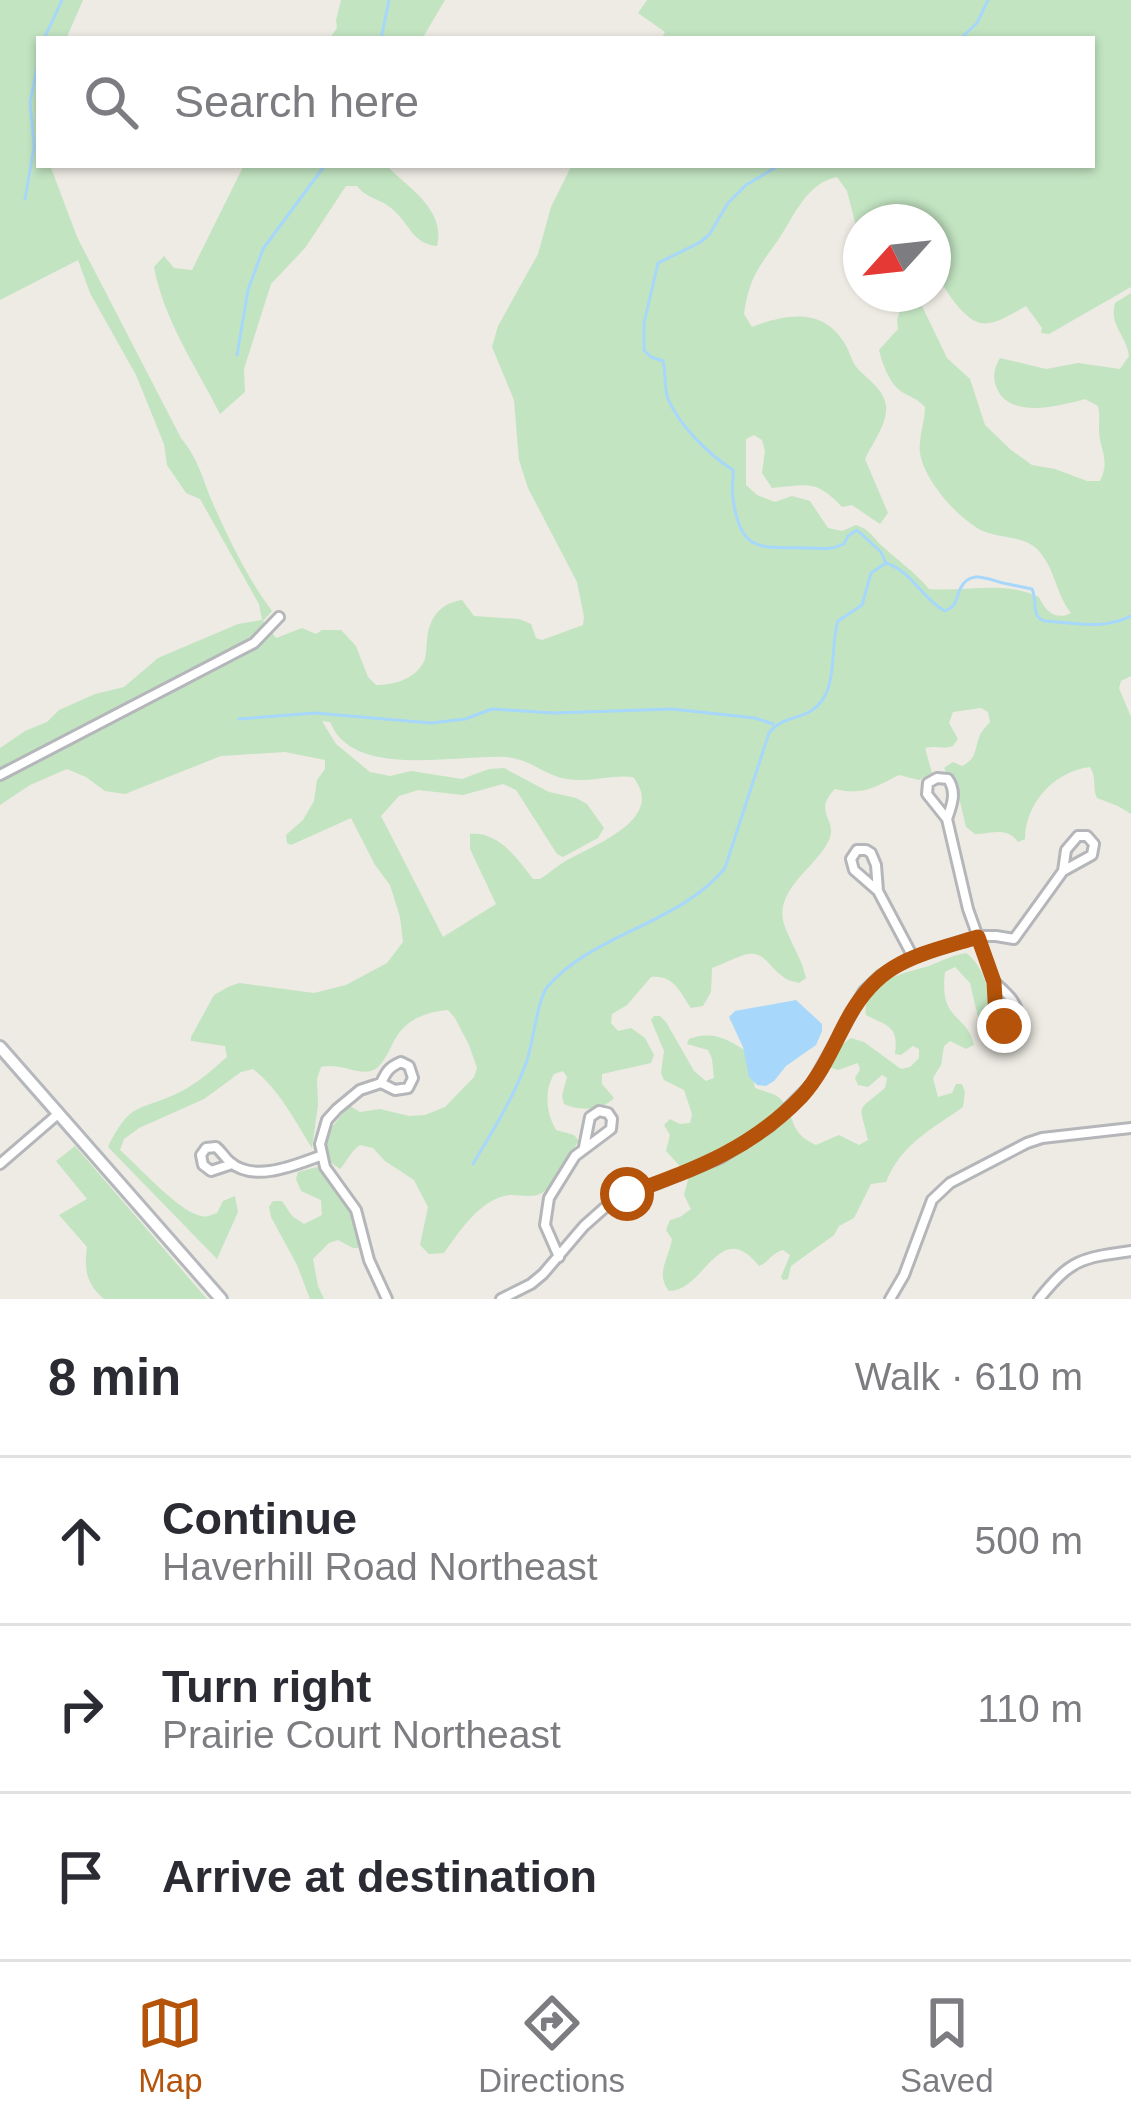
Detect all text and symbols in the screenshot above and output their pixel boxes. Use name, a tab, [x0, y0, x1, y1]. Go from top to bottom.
search box	[36, 36, 1095, 168]
icon: search	[78, 69, 144, 135]
text: Search here	[174, 76, 419, 127]
north arrow	[843, 204, 951, 312]
route end	[977, 999, 1031, 1053]
route start	[600, 1167, 654, 1221]
text: 8 min	[48, 1349, 181, 1406]
text: Walk · 610 m	[855, 1355, 1083, 1398]
text: Continue	[162, 1493, 357, 1544]
icon: ahead	[48, 1508, 114, 1574]
text: 500 m	[975, 1519, 1083, 1562]
text: Haverhill Road Northeast	[162, 1545, 598, 1588]
text: Turn right	[162, 1661, 371, 1712]
icon: right	[48, 1676, 114, 1742]
text: 110 m	[978, 1687, 1083, 1730]
text: Prairie Court Northeast	[162, 1713, 561, 1756]
icon: arrive	[48, 1844, 114, 1910]
text: Arrive at destination	[162, 1851, 597, 1902]
tab: Map	[137, 1990, 203, 2100]
tab: Directions	[478, 1990, 625, 2100]
tab: Saved	[900, 1990, 994, 2100]

